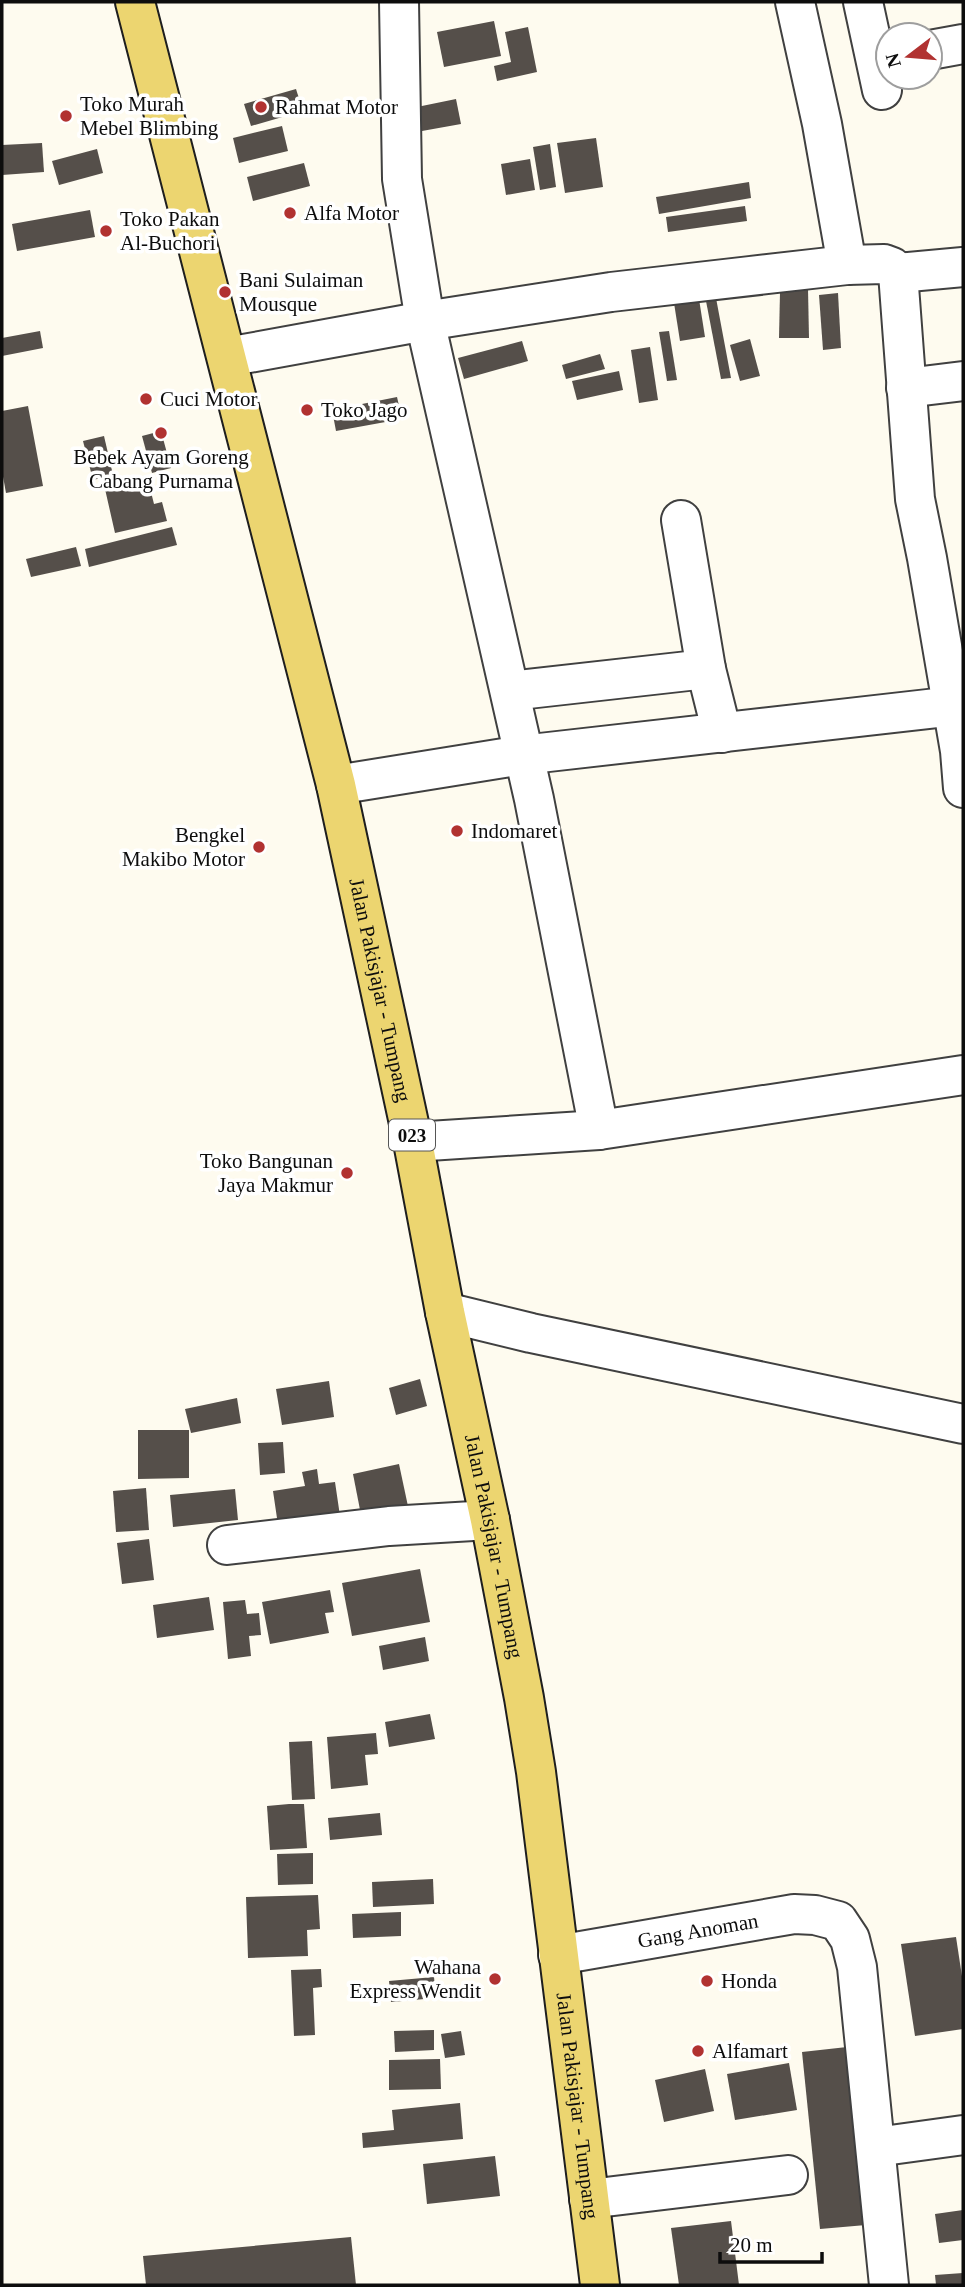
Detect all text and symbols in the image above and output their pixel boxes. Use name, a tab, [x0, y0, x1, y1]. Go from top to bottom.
north arrow	[874, 21, 944, 91]
text: N	[881, 51, 905, 70]
place label: Toko Murah Mebel Blimbing	[80, 92, 219, 140]
place label: Rahmat Motor	[275, 95, 398, 119]
marker: Rahmat Motor	[253, 99, 269, 115]
marker: Toko Murah Mebel Blimbing	[58, 108, 74, 124]
place label: Alfa Motor	[304, 201, 399, 225]
marker: Alfa Motor	[282, 205, 298, 221]
place label: Toko Pakan Al-Buchori	[120, 207, 220, 255]
marker: Toko Pakan Al-Buchori	[98, 223, 114, 239]
place label: Bani Sulaiman Mousque	[239, 268, 364, 316]
marker: Bani Sulaiman Mousque	[217, 284, 233, 300]
place label: Cuci Motor	[160, 387, 257, 411]
marker: Cuci Motor	[138, 391, 154, 407]
place label: Toko Jago	[321, 398, 408, 422]
marker: Toko Jago	[299, 402, 315, 418]
marker: Bebek Ayam Goreng Cabang Purnama	[153, 425, 169, 441]
place label: Bebek Ayam Goreng Cabang Purnama	[73, 445, 249, 493]
place label: Indomaret	[471, 819, 557, 843]
place label: Bengkel Makibo Motor	[122, 823, 245, 871]
marker: Indomaret	[449, 823, 465, 839]
marker: Bengkel Makibo Motor	[251, 839, 267, 855]
street label: Jalan Pakisjajar - Tumpang	[344, 876, 416, 1104]
road number: 023	[389, 1120, 435, 1150]
place label: Toko Bangunan Jaya Makmur	[200, 1149, 333, 1197]
marker: Toko Bangunan Jaya Makmur	[339, 1165, 355, 1181]
street label: Jalan Pakisjajar - Tumpang	[460, 1432, 528, 1661]
street label: Gang Anoman	[636, 1908, 761, 1953]
place label: Wahana Express Wendit	[350, 1955, 482, 2003]
place label: Honda	[721, 1969, 778, 1993]
marker: Wahana Express Wendit	[487, 1971, 503, 1987]
marker: Honda	[699, 1973, 715, 1989]
street label: Jalan Pakisjajar - Tumpang	[552, 1991, 604, 2221]
place label: Alfamart	[712, 2039, 788, 2063]
marker: Alfamart	[690, 2043, 706, 2059]
scale bar	[720, 2220, 822, 2264]
text: 20 m	[730, 2233, 773, 2257]

